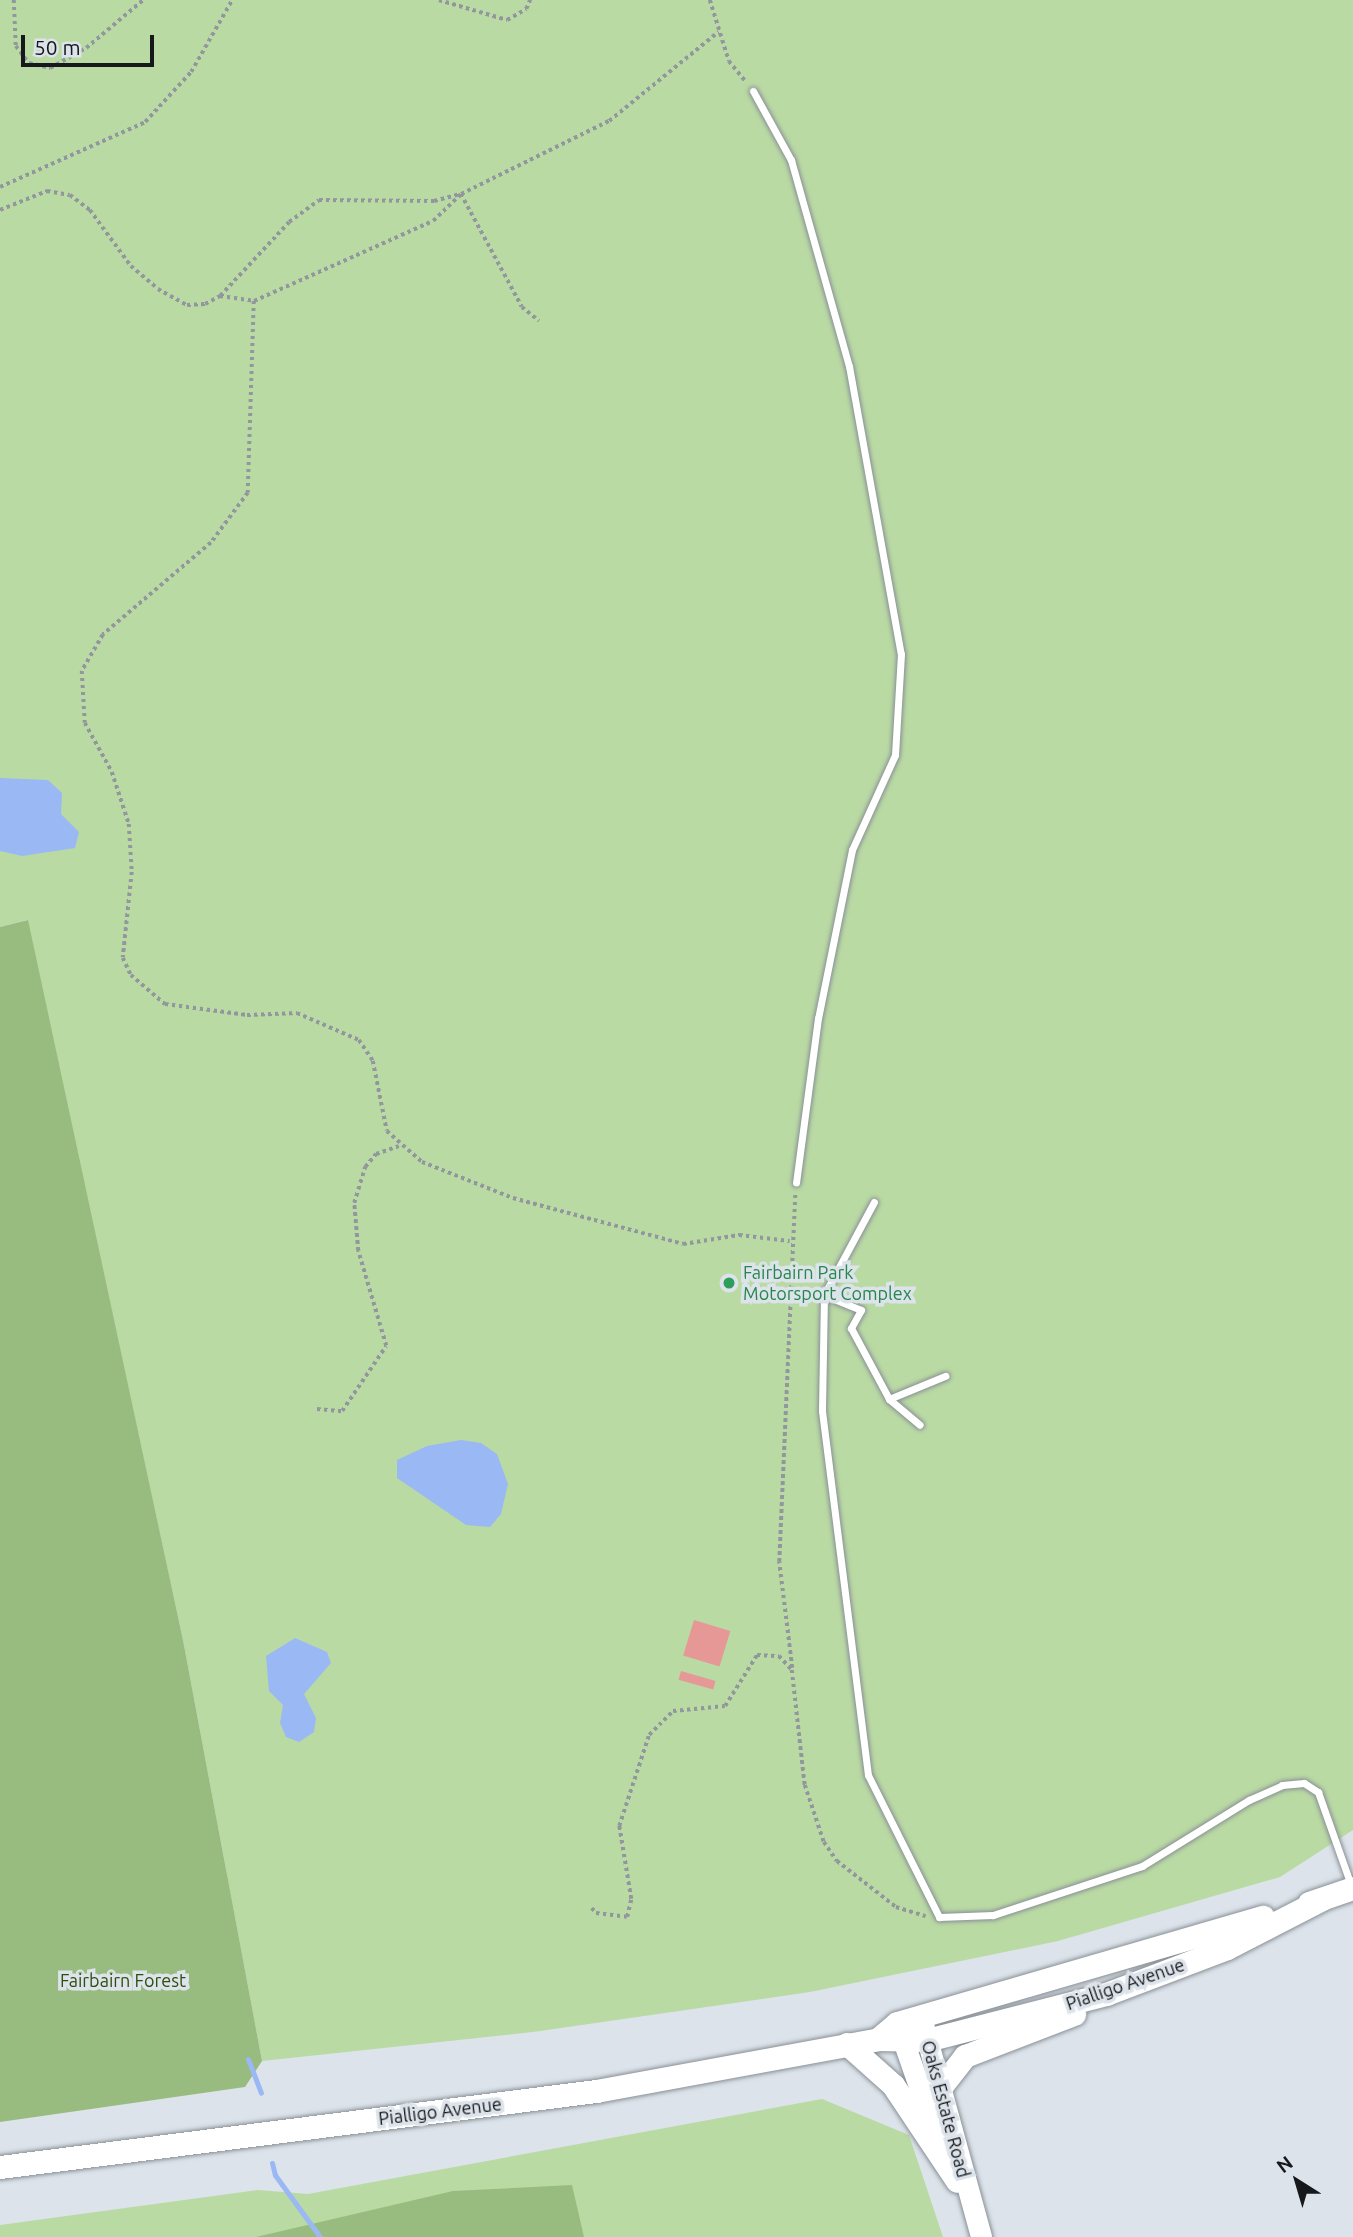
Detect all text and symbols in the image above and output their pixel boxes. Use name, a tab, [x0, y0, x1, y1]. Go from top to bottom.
scale bar	[24, 21, 158, 65]
text: 50 m	[34, 35, 81, 59]
place label: Fairbairn Park Motorsport Complex	[743, 1262, 912, 1304]
marker: Fairbairn Park Motorsport Complex	[721, 1275, 737, 1291]
street label: Pialligo Avenue	[1063, 1954, 1187, 2014]
park label: Fairbairn Forest	[60, 1969, 186, 1991]
street label: Oaks Estate Road	[917, 2038, 975, 2180]
street label: Pialligo Avenue	[377, 2093, 503, 2129]
north arrow	[1262, 2146, 1332, 2216]
text: N	[1272, 2151, 1297, 2177]

